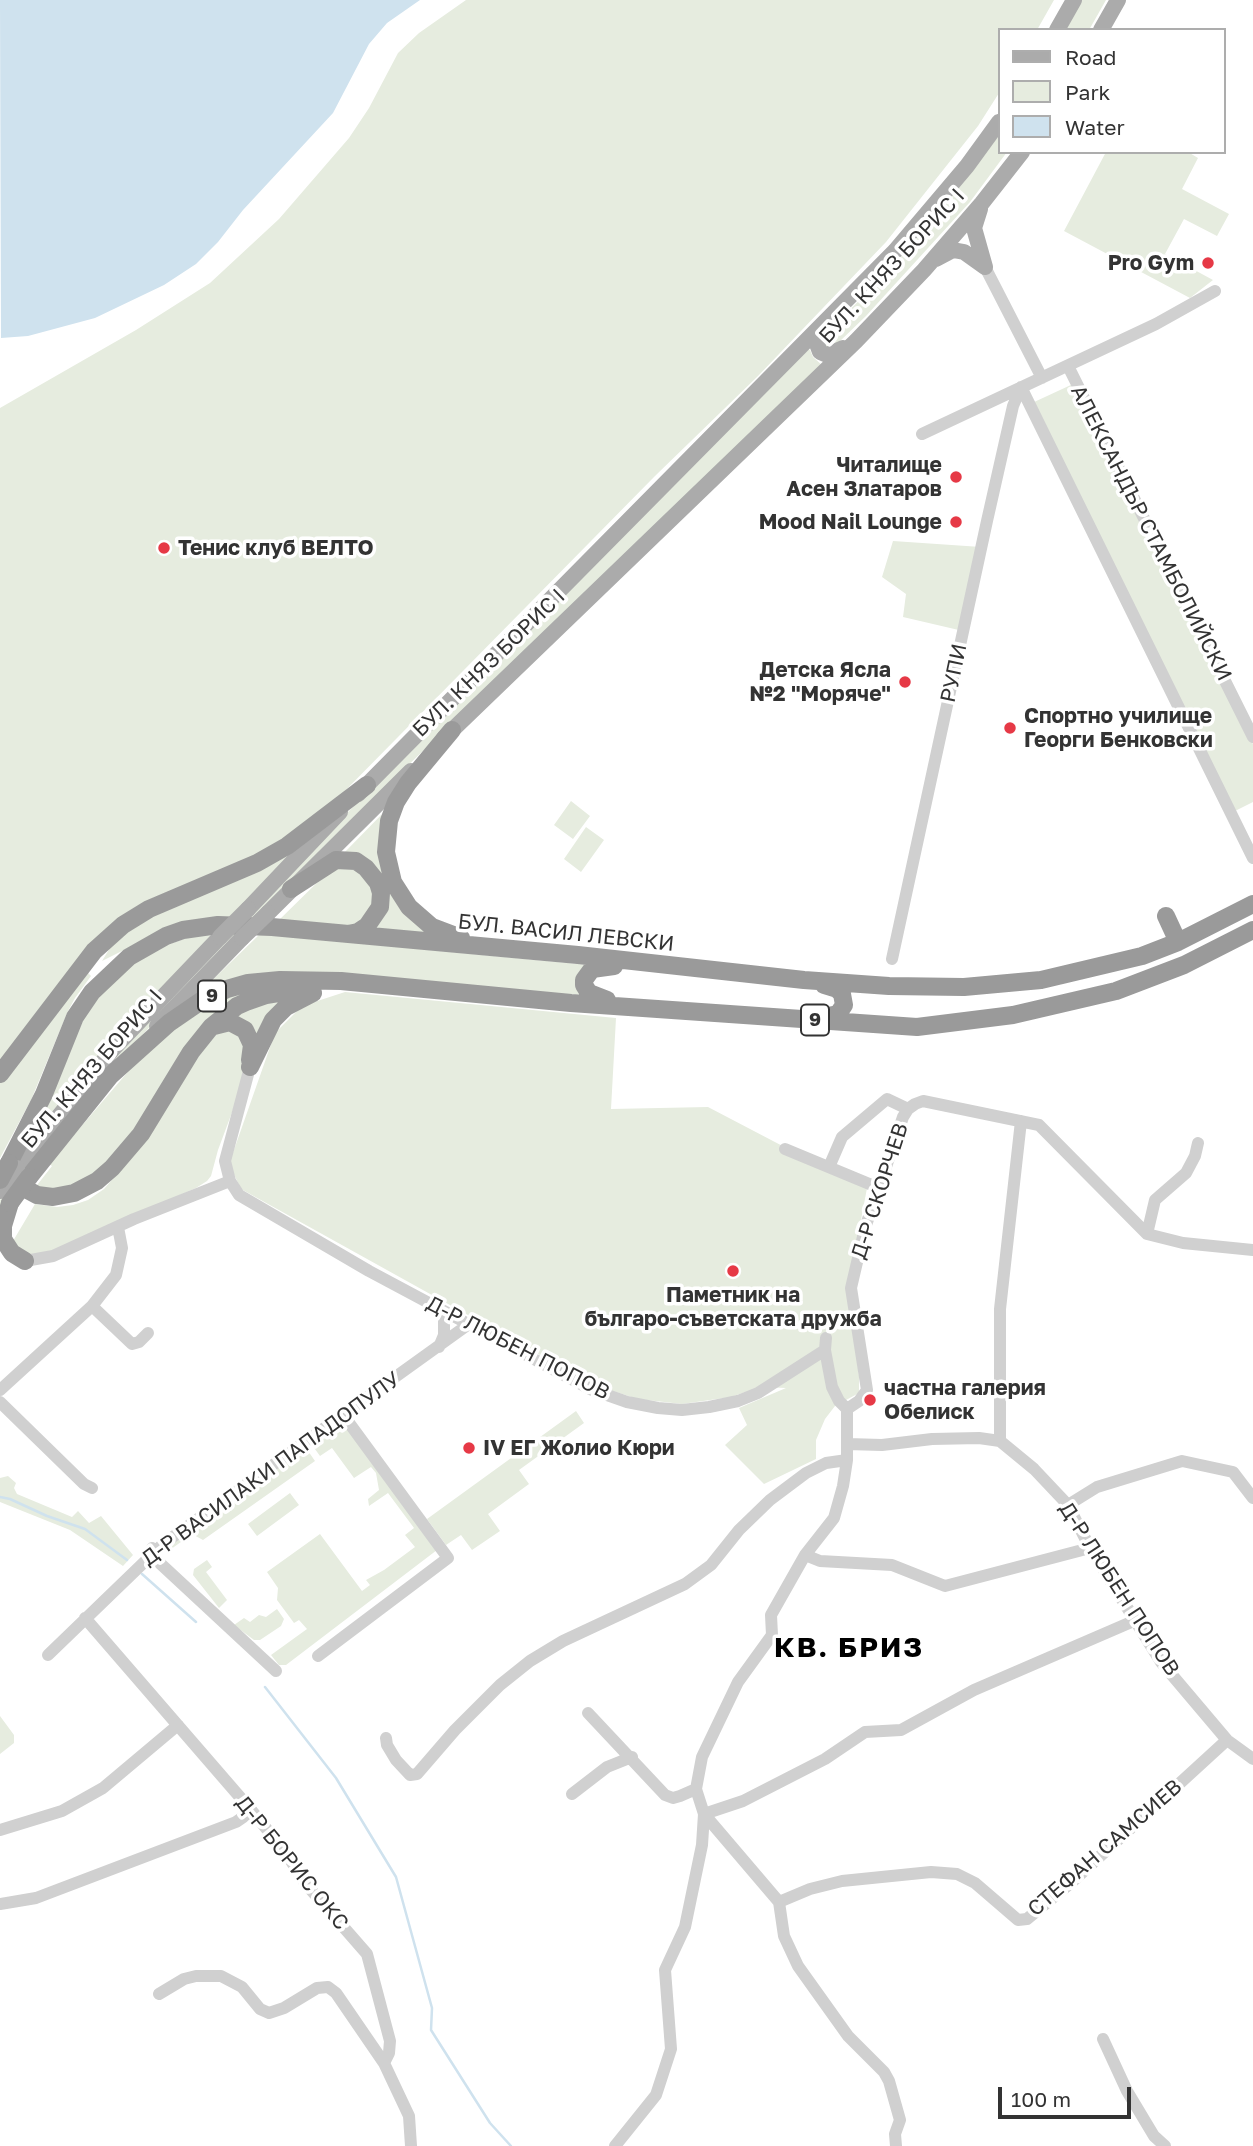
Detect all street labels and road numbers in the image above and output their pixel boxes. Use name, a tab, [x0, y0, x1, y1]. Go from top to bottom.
street label: БУЛ. КНЯЗ БОРИС I	[814, 184, 970, 348]
street label: АЛЕКСАНДЪР СТАМБОЛИЙСКИ	[1065, 381, 1237, 685]
street label: БУЛ. КНЯЗ БОРИС I	[408, 584, 570, 742]
street label: РУПИ	[936, 641, 972, 705]
street label: БУЛ. ВАСИЛ ЛЕВСКИ	[457, 909, 675, 957]
road number: 9	[198, 980, 226, 1012]
street label: БУЛ. КНЯЗ БОРИС I	[16, 985, 168, 1153]
road number: 9	[801, 1004, 829, 1036]
street label: Д-Р СКОРЧЕВ	[846, 1120, 914, 1262]
street label: Д-Р ЛЮБЕН ПОПОВ	[422, 1291, 614, 1405]
street label: Д-Р ВАСИЛАКИ ПАПАДОПУЛУ	[137, 1367, 405, 1571]
street label: Д-Р ЛЮБЕН ПОПОВ	[1053, 1497, 1185, 1681]
street label: СТЕФАН САМСИЕВ	[1023, 1774, 1187, 1922]
street label: Д-Р БОРИС ОКС	[230, 1791, 354, 1935]

